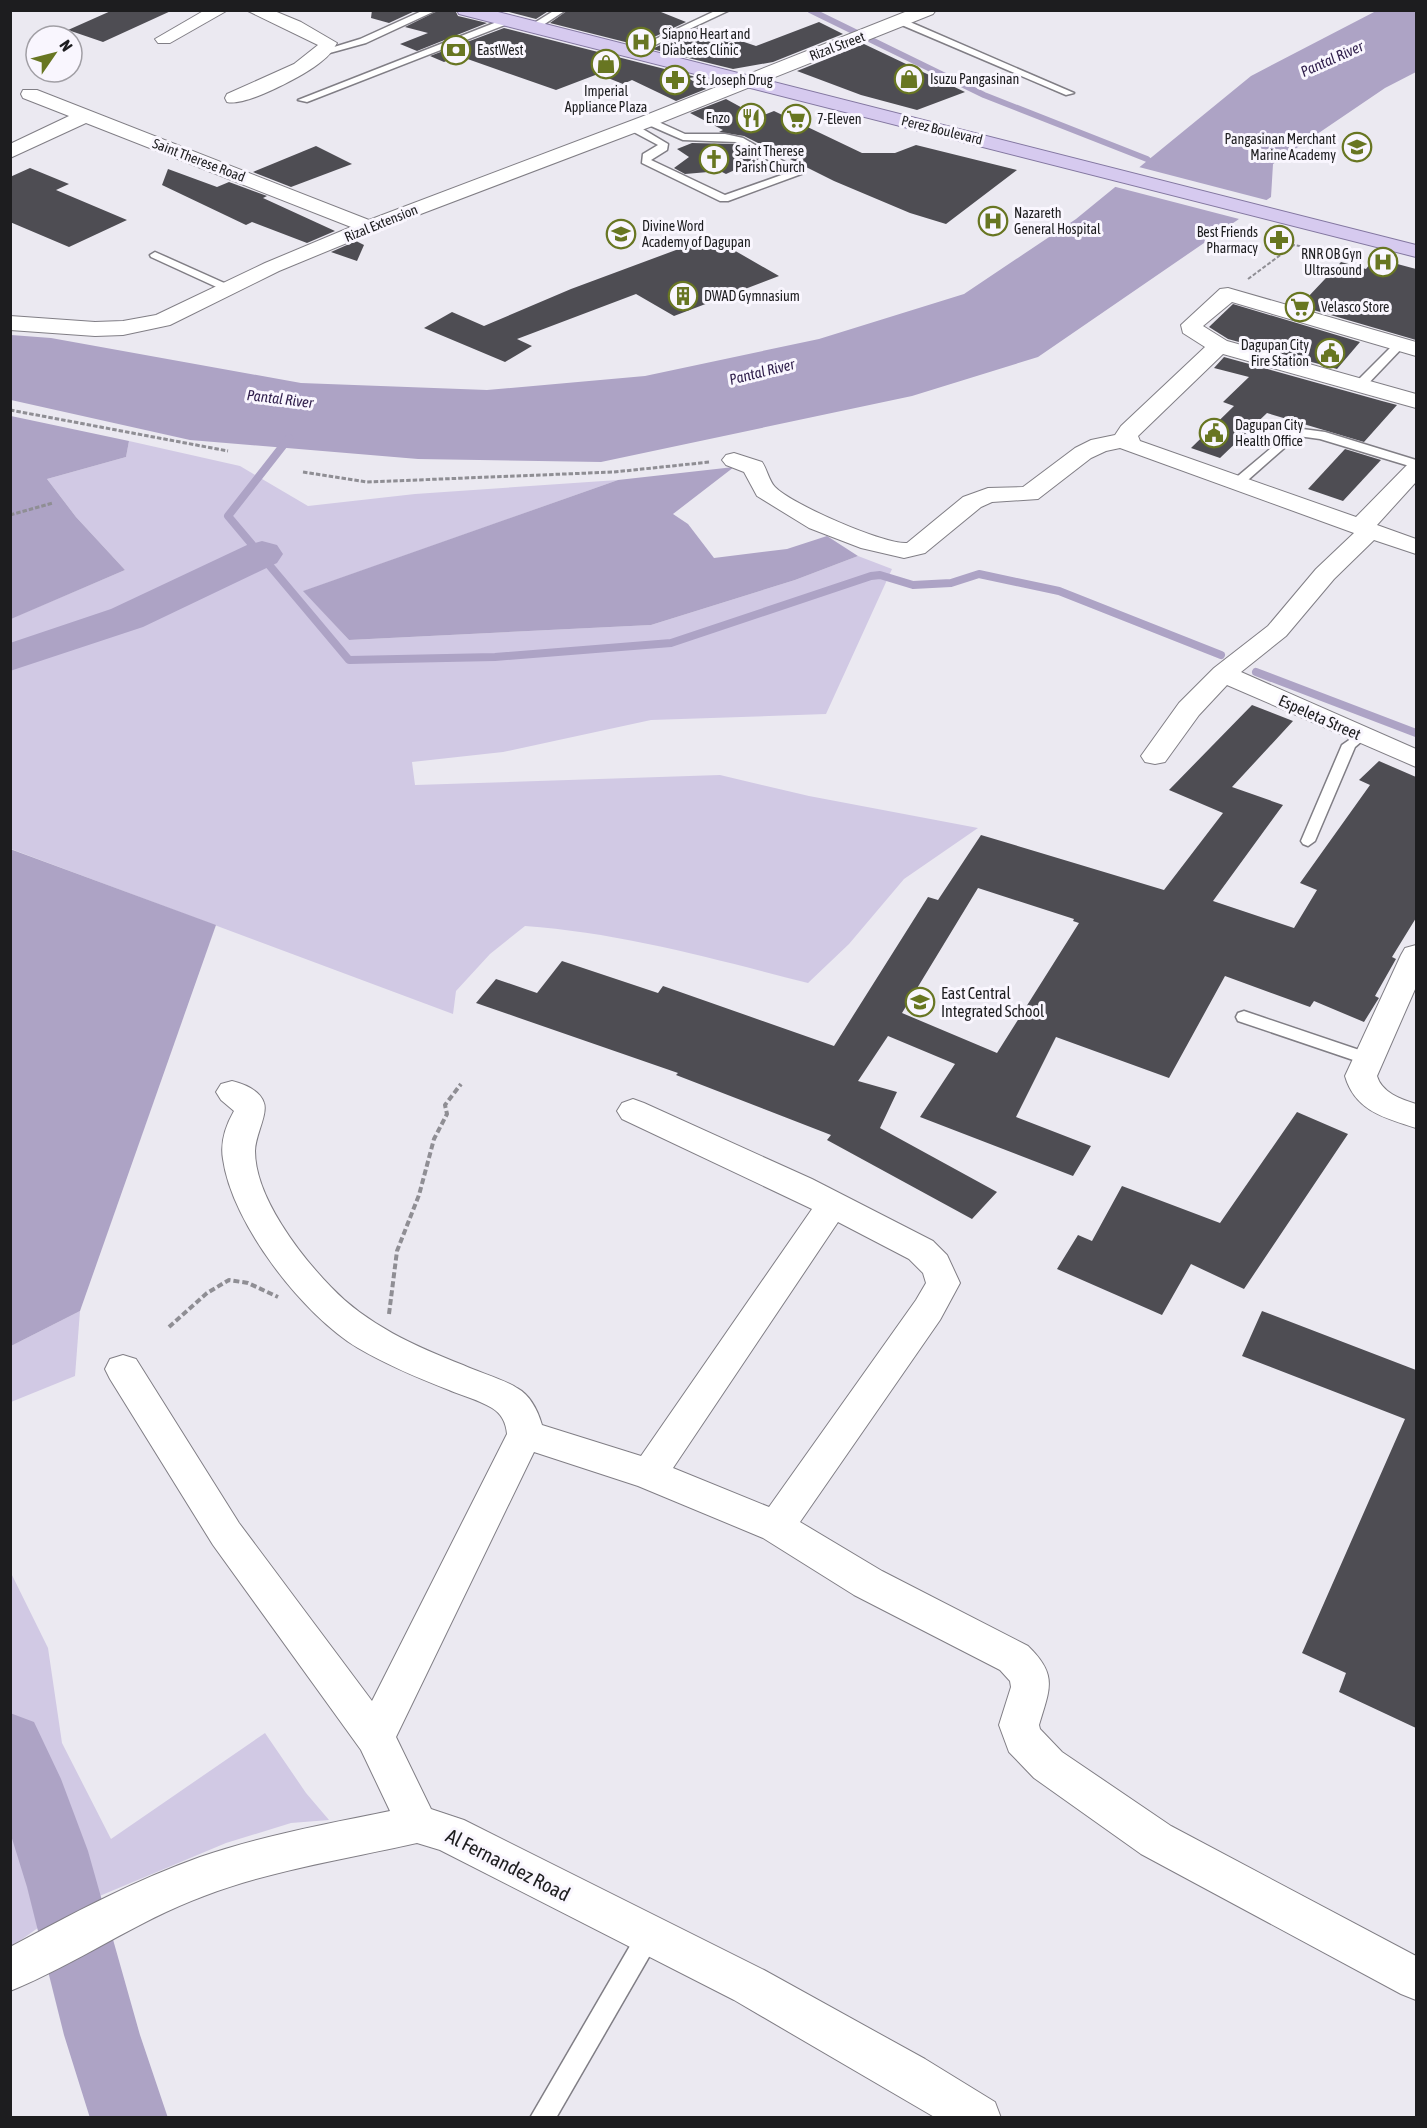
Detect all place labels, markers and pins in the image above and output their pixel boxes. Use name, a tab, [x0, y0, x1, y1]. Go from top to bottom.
hospital icon: Siapno Heart and Diabetes Clinic	[625, 26, 657, 58]
place label: Siapno Heart and Diabetes Clinic	[662, 26, 750, 58]
bank icon: EastWest	[440, 34, 472, 66]
place label: EastWest	[477, 42, 524, 58]
shop icon: Imperial Appliance Plaza	[590, 48, 622, 80]
shop icon: Isuzu Pangasinan	[893, 63, 925, 95]
pharmacy icon: St. Joseph Drug	[659, 64, 691, 96]
place label: Isuzu Pangasinan	[930, 71, 1019, 87]
place label: St. Joseph Drug	[696, 72, 773, 88]
place label: Imperial Appliance Plaza	[565, 83, 647, 115]
restaurant icon: Enzo	[735, 102, 767, 134]
supermarket icon: 7-Eleven	[780, 103, 812, 135]
place label: Enzo	[706, 110, 730, 126]
place label: 7-Eleven	[817, 111, 862, 127]
place label: Pangasinan Merchant Marine Academy	[1225, 131, 1336, 163]
school or university icon: Pangasinan Merchant Marine Academy	[1341, 131, 1373, 163]
church icon: Saint Therese Parish Church	[698, 143, 730, 175]
place label: Saint Therese Parish Church	[735, 143, 805, 175]
hospital icon: Nazareth General Hospital	[977, 205, 1009, 237]
place label: Nazareth General Hospital	[1014, 205, 1101, 237]
school or university icon: Divine Word Academy of Dagupan	[605, 218, 637, 250]
place label: Divine Word Academy of Dagupan	[642, 218, 751, 250]
place label: Best Friends Pharmacy	[1197, 224, 1258, 256]
pharmacy icon: Best Friends Pharmacy	[1263, 224, 1295, 256]
place label: RNR OB Gyn Ultrasound	[1301, 246, 1362, 278]
hospital icon: RNR OB Gyn Ultrasound	[1367, 246, 1399, 278]
building icon: DWAD Gymnasium	[667, 280, 699, 312]
place label: DWAD Gymnasium	[704, 288, 800, 304]
supermarket icon: Velasco Store	[1284, 291, 1316, 323]
place label: Velasco Store	[1321, 299, 1389, 315]
place label: Dagupan City Fire Station	[1241, 337, 1309, 369]
public building icon: Dagupan City Fire Station	[1314, 337, 1346, 369]
public building icon: Dagupan City Health Office	[1198, 417, 1230, 449]
place label: Dagupan City Health Office	[1235, 417, 1304, 449]
place label: East Central Integrated School	[941, 984, 1045, 1021]
school or university icon: East Central Integrated School	[904, 986, 936, 1018]

